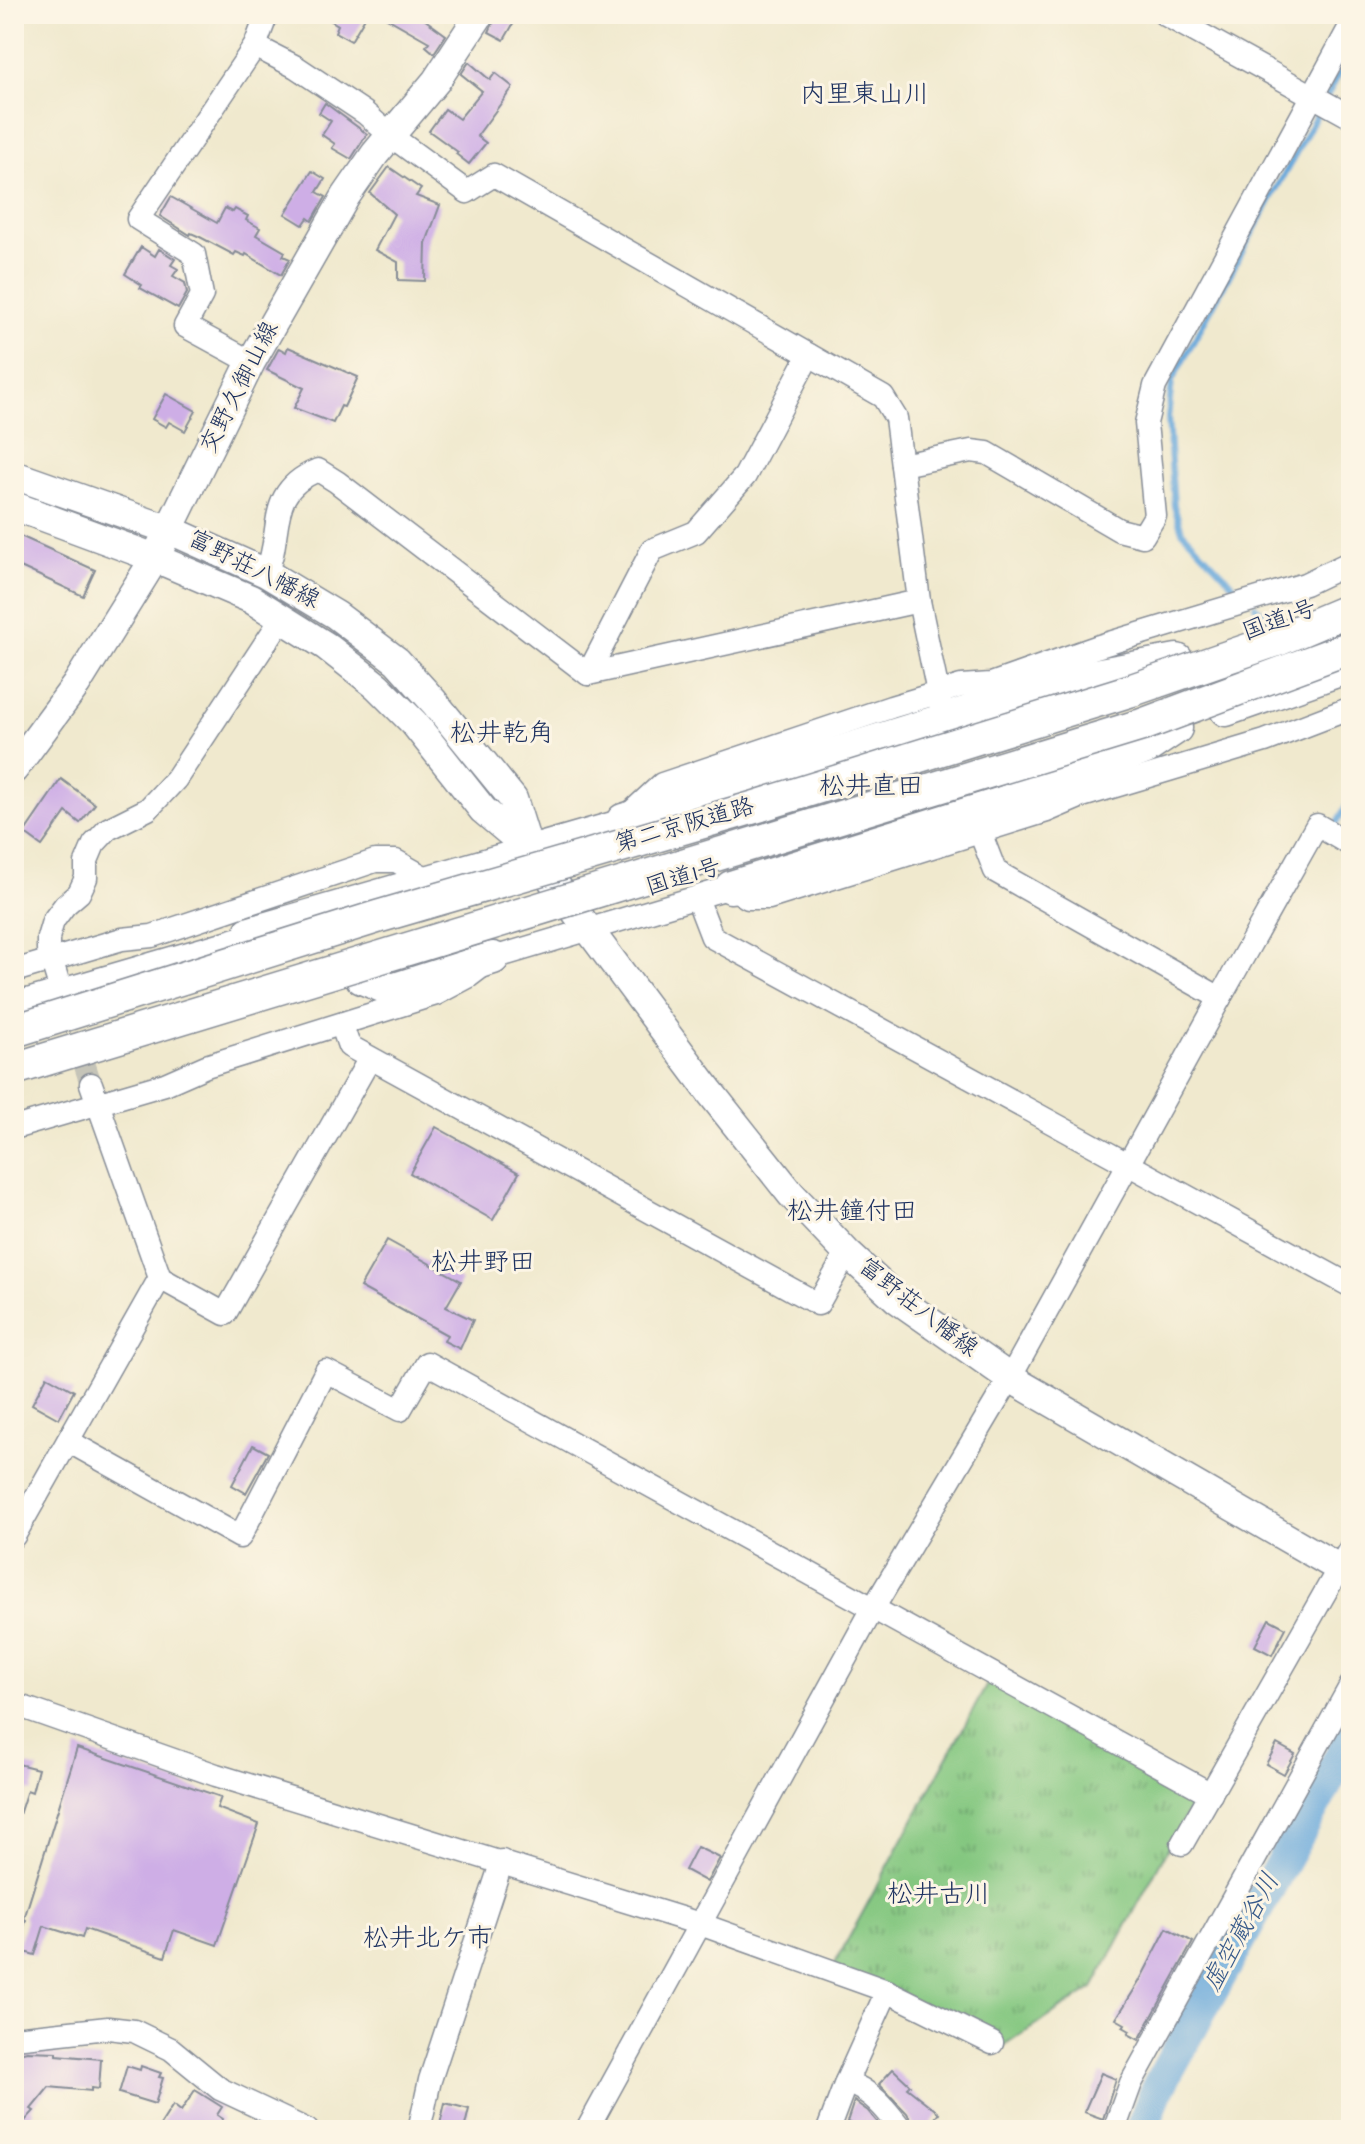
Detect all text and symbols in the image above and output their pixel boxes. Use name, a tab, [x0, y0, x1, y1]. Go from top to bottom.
district label: 内里東山川	[800, 78, 930, 115]
street label: 交野久御山線	[193, 316, 289, 460]
street label: 富野荘八幡線	[181, 523, 325, 619]
street label: 国道1号	[1238, 593, 1322, 651]
district label: 松井乾角	[450, 717, 554, 754]
district label: 松井直田	[819, 770, 923, 807]
street label: 第二京阪道路	[611, 791, 759, 863]
street label: 国道1号	[642, 851, 726, 907]
district label: 松井鐘付田	[787, 1195, 917, 1232]
district label: 松井野田	[431, 1246, 535, 1283]
street label: 富野荘八幡線	[850, 1251, 984, 1367]
water label: 虚空蔵谷川	[1195, 1867, 1291, 1999]
district label: 松井古川	[887, 1878, 991, 1915]
district label: 松井北ケ市	[363, 1922, 493, 1959]

